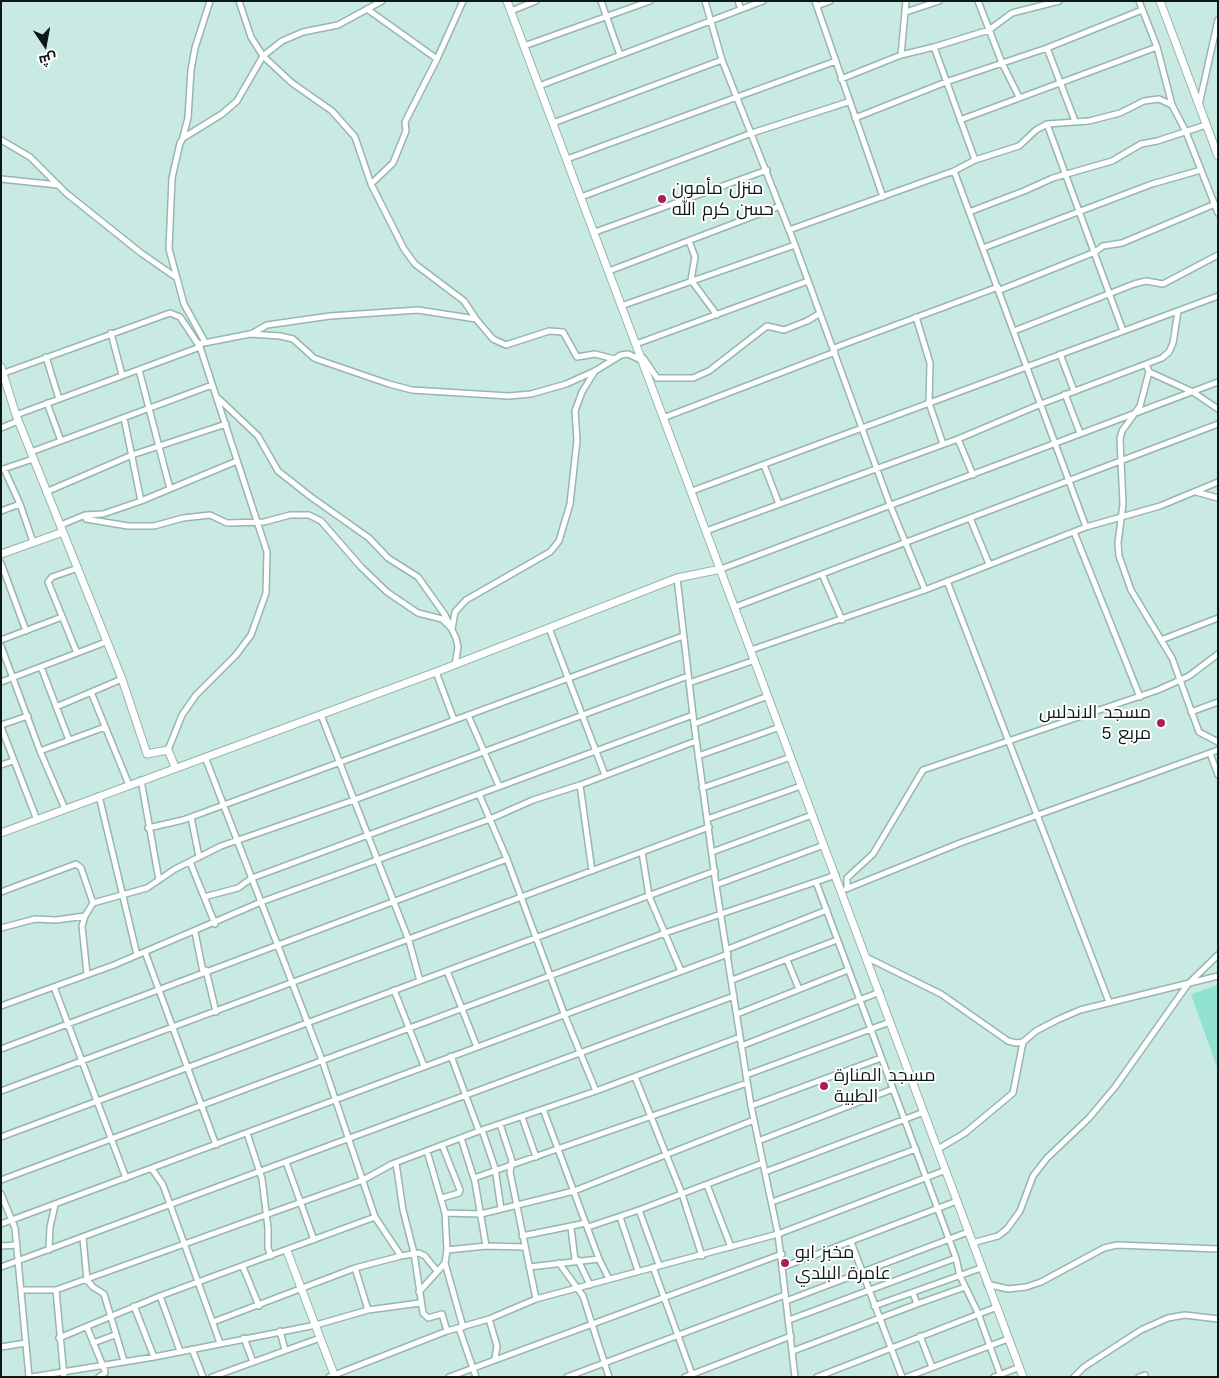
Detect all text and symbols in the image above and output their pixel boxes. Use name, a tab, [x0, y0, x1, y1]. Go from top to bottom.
north arrow	[20, 20, 70, 70]
text: ش	[38, 50, 59, 69]
place label: منزل مأمون حسن كرم الله	[672, 178, 774, 220]
marker: منزل مأمون حسن كرم الله	[656, 193, 668, 205]
place label: مسجد الاندلس مربع 5	[1039, 702, 1151, 744]
marker: مسجد الاندلس مربع 5	[1155, 717, 1167, 729]
place label: مسجد المنارة الطبية	[834, 1065, 935, 1108]
marker: مسجد المنارة الطبية	[818, 1080, 830, 1092]
place label: مخبز ابو عامرة البلدي	[795, 1242, 891, 1284]
marker: مخبز ابو عامرة البلدي	[779, 1257, 791, 1269]

